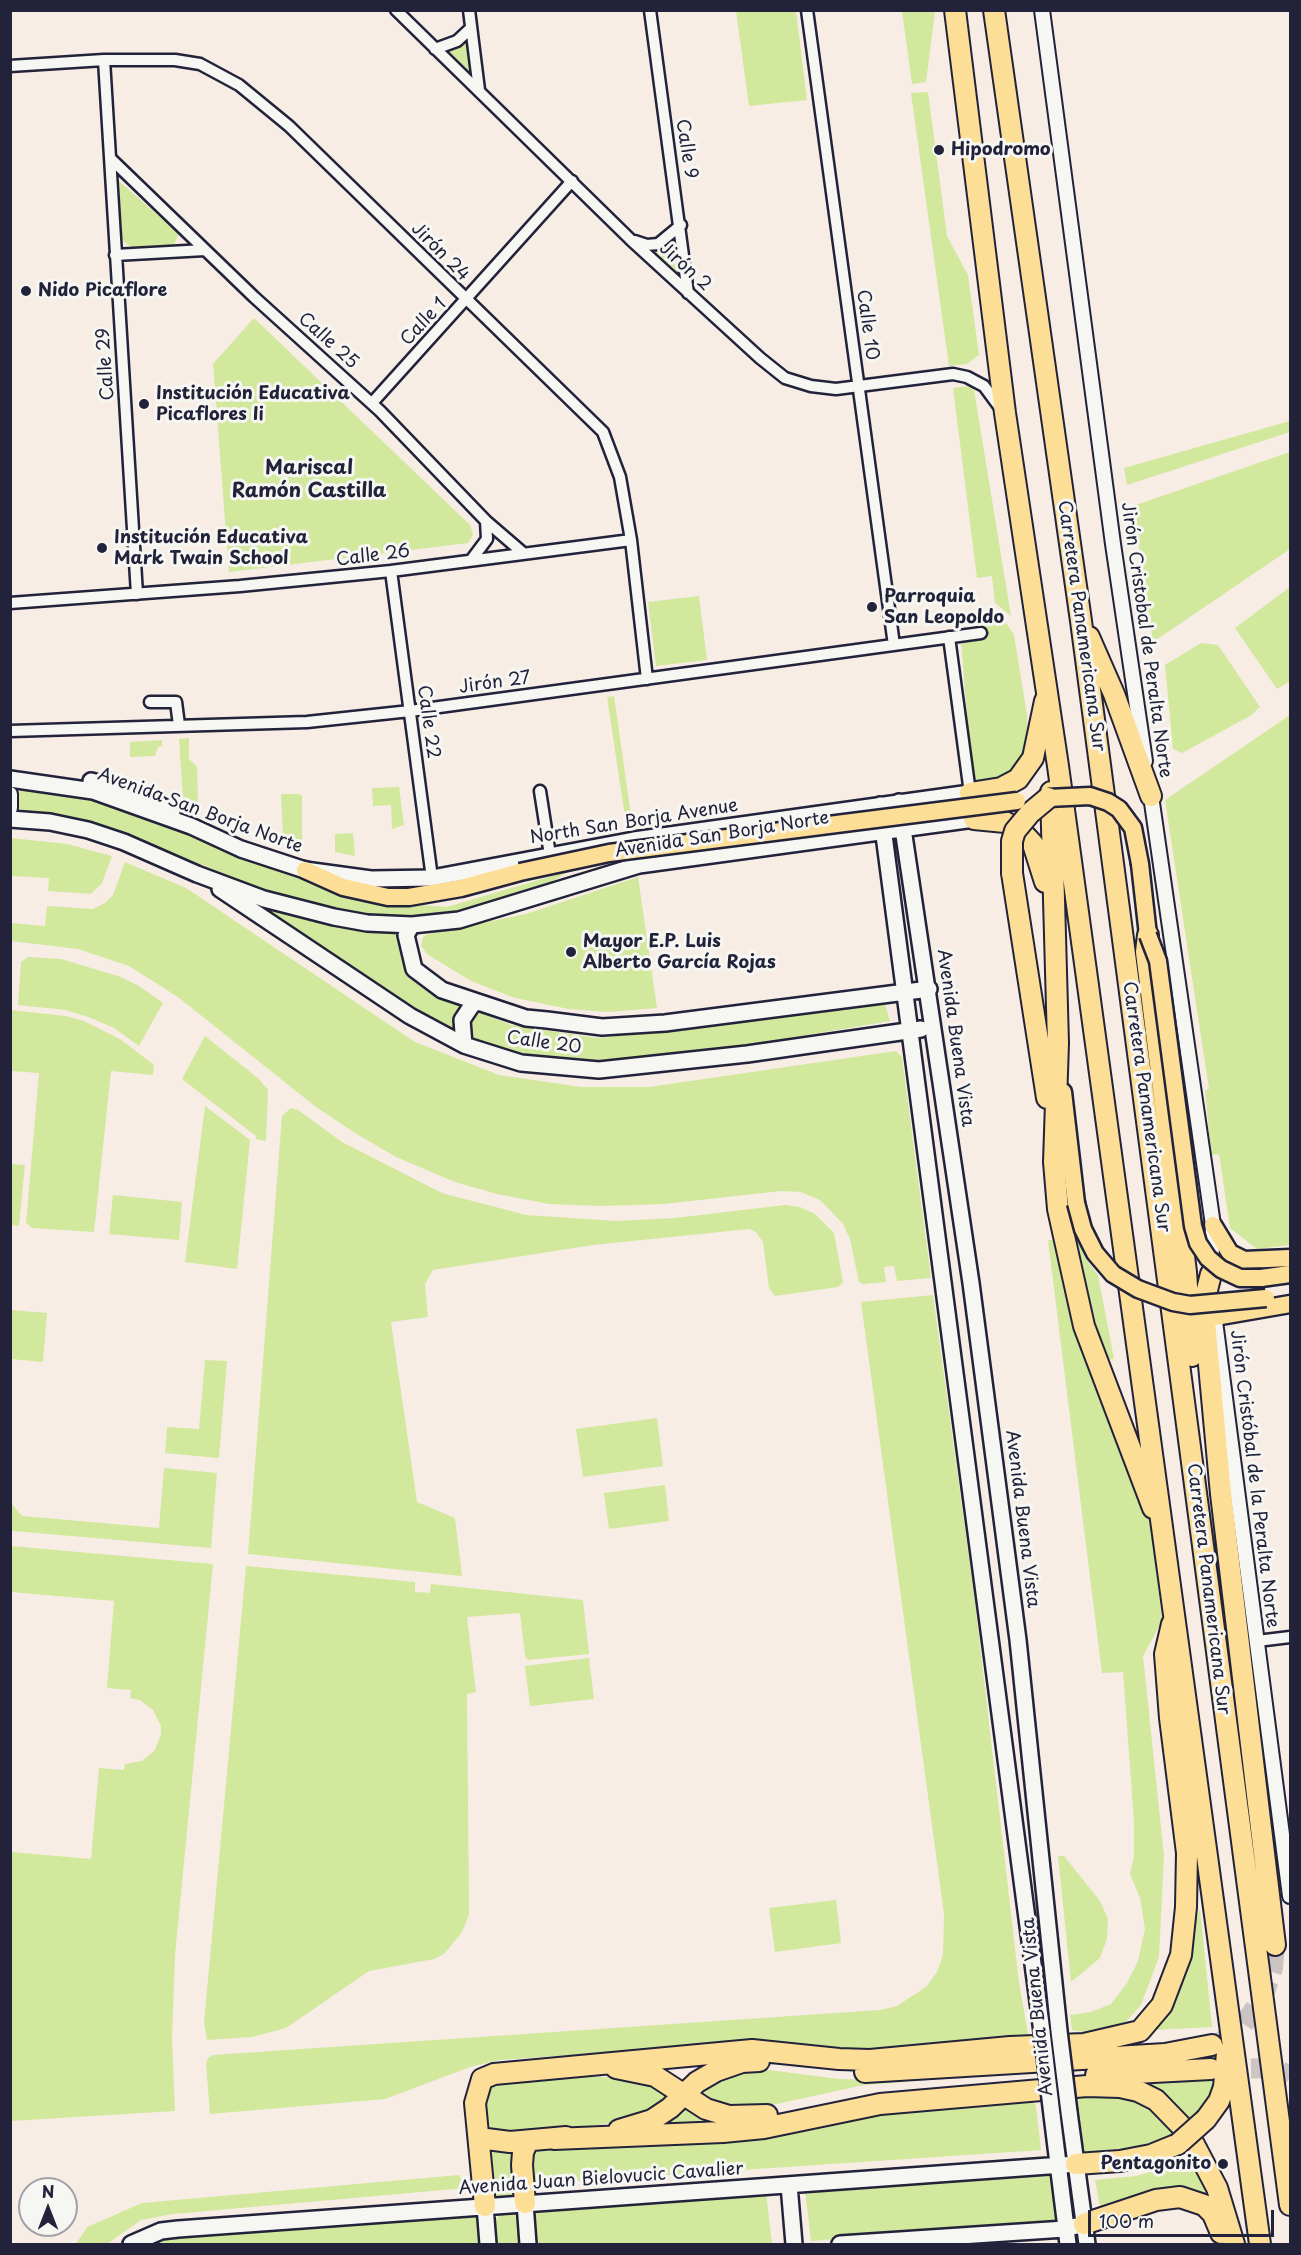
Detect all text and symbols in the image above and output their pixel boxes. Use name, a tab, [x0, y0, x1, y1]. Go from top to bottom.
street label: Calle 9	[671, 118, 701, 180]
place label: Hipodromo	[951, 139, 1051, 161]
marker: Hipodromo	[932, 143, 946, 157]
street label: Jirón 24	[406, 218, 474, 286]
street label: Jirón 2	[655, 238, 715, 296]
place label: Nido Picaflore	[38, 280, 167, 302]
marker: Nido Picaflore	[19, 284, 33, 298]
street label: Calle 10	[851, 288, 883, 362]
street label: Calle 1	[396, 294, 452, 350]
street label: Calle 25	[293, 308, 363, 374]
street label: Calle 29	[93, 327, 119, 401]
place label: Institución Educativa Picaflores Ii	[156, 383, 350, 426]
marker: Institución Educativa Picaflores Ii	[137, 397, 151, 411]
district label: Mariscal Ramón Castilla	[232, 456, 386, 503]
street label: Carretera Panamericana Sur	[1053, 499, 1109, 753]
street label: Jirón Cristobal de Peralta Norte	[1116, 501, 1176, 779]
place label: Institución Educativa Mark Twain School	[114, 527, 308, 570]
marker: Institución Educativa Mark Twain School	[95, 541, 109, 555]
street label: Calle 26	[335, 541, 411, 571]
place label: Parroquia San Leopoldo	[884, 586, 1004, 628]
marker: Parroquia San Leopoldo	[865, 600, 879, 614]
street label: Jirón 27	[458, 667, 532, 699]
street label: Calle 22	[412, 684, 444, 760]
street label: Avenida San Borja Norte	[95, 764, 305, 858]
street label: North San Borja Avenue	[528, 795, 740, 849]
street label: Avenida San Borja Norte	[613, 807, 831, 863]
place label: Mayor E.P. Luis Alberto García Rojas	[583, 931, 776, 974]
marker: Mayor E.P. Luis Alberto García Rojas	[564, 945, 578, 959]
street label: Avenida Buena Vista	[932, 948, 978, 1128]
street label: Carretera Panamericana Sur	[1118, 980, 1174, 1234]
street label: Calle 20	[505, 1027, 583, 1059]
street label: Jirón Cristóbal de la Peralta Norte	[1225, 1329, 1283, 1629]
street label: Avenida Buena Vista	[1000, 1429, 1044, 1609]
street label: Carretera Panamericana Sur	[1182, 1462, 1234, 1716]
street label: Avenida Buena Vista	[1018, 1917, 1058, 2097]
place label: Pentagonito	[1100, 2153, 1211, 2175]
marker: Pentagonito	[1216, 2157, 1230, 2171]
street label: Avenida Juan Bielovucic Cavalier	[458, 2158, 744, 2200]
north arrow	[18, 2177, 78, 2237]
text: N	[42, 2179, 54, 2203]
scale bar	[1091, 2198, 1277, 2236]
text: 100 m	[1099, 2207, 1154, 2234]

